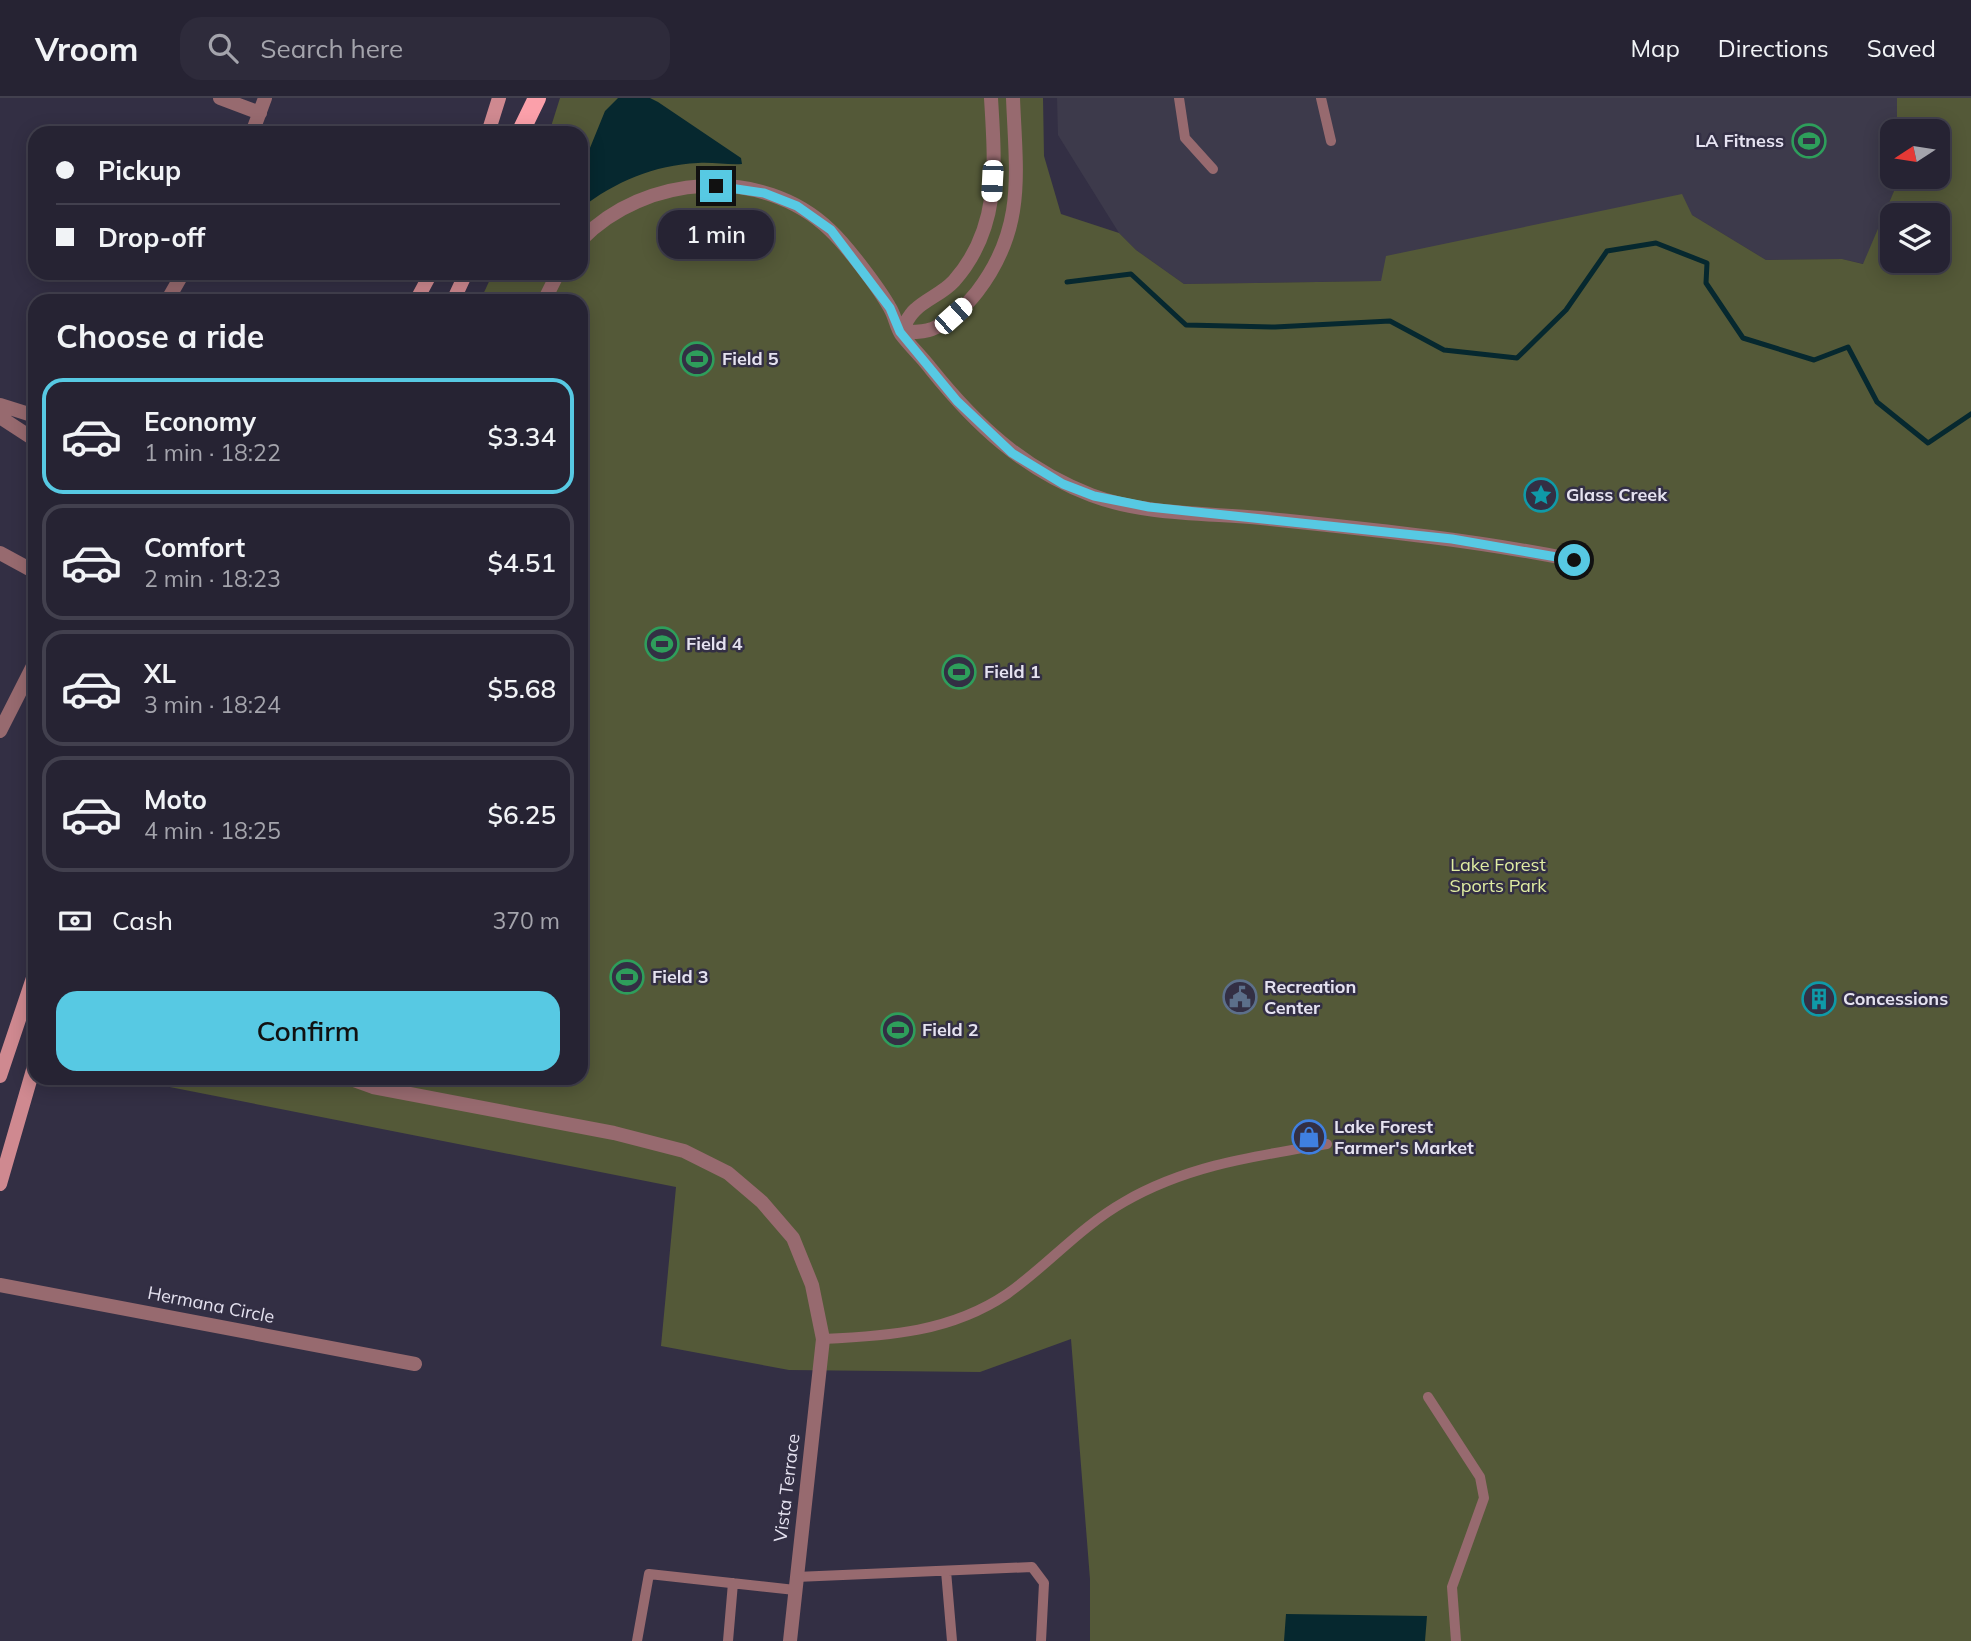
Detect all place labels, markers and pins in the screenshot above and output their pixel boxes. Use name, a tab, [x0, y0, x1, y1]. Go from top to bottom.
sports icon: LA Fitness	[1790, 122, 1828, 160]
place label: LA Fitness	[1695, 129, 1784, 152]
sports icon: Field 5	[678, 340, 716, 378]
place label: Field 5	[722, 347, 779, 370]
place icon: Glass Creek	[1522, 476, 1560, 514]
place label: Glass Creek	[1566, 483, 1668, 506]
sports icon: Field 4	[643, 625, 681, 663]
place label: Field 4	[686, 632, 743, 655]
sports icon: Field 1	[940, 653, 978, 691]
place label: Field 1	[984, 660, 1040, 683]
sports icon: Field 3	[608, 958, 646, 996]
place label: Field 3	[652, 965, 708, 988]
place label: Recreation Center	[1264, 975, 1356, 1019]
public building icon: Recreation Center	[1221, 978, 1259, 1016]
building icon: Concessions	[1800, 980, 1838, 1018]
place label: Concessions	[1843, 987, 1948, 1010]
sports icon: Field 2	[879, 1011, 917, 1049]
place label: Field 2	[922, 1018, 978, 1041]
place label: Lake Forest Farmer's Market	[1334, 1115, 1474, 1159]
shop icon: Lake Forest Farmer's Market	[1290, 1118, 1328, 1156]

